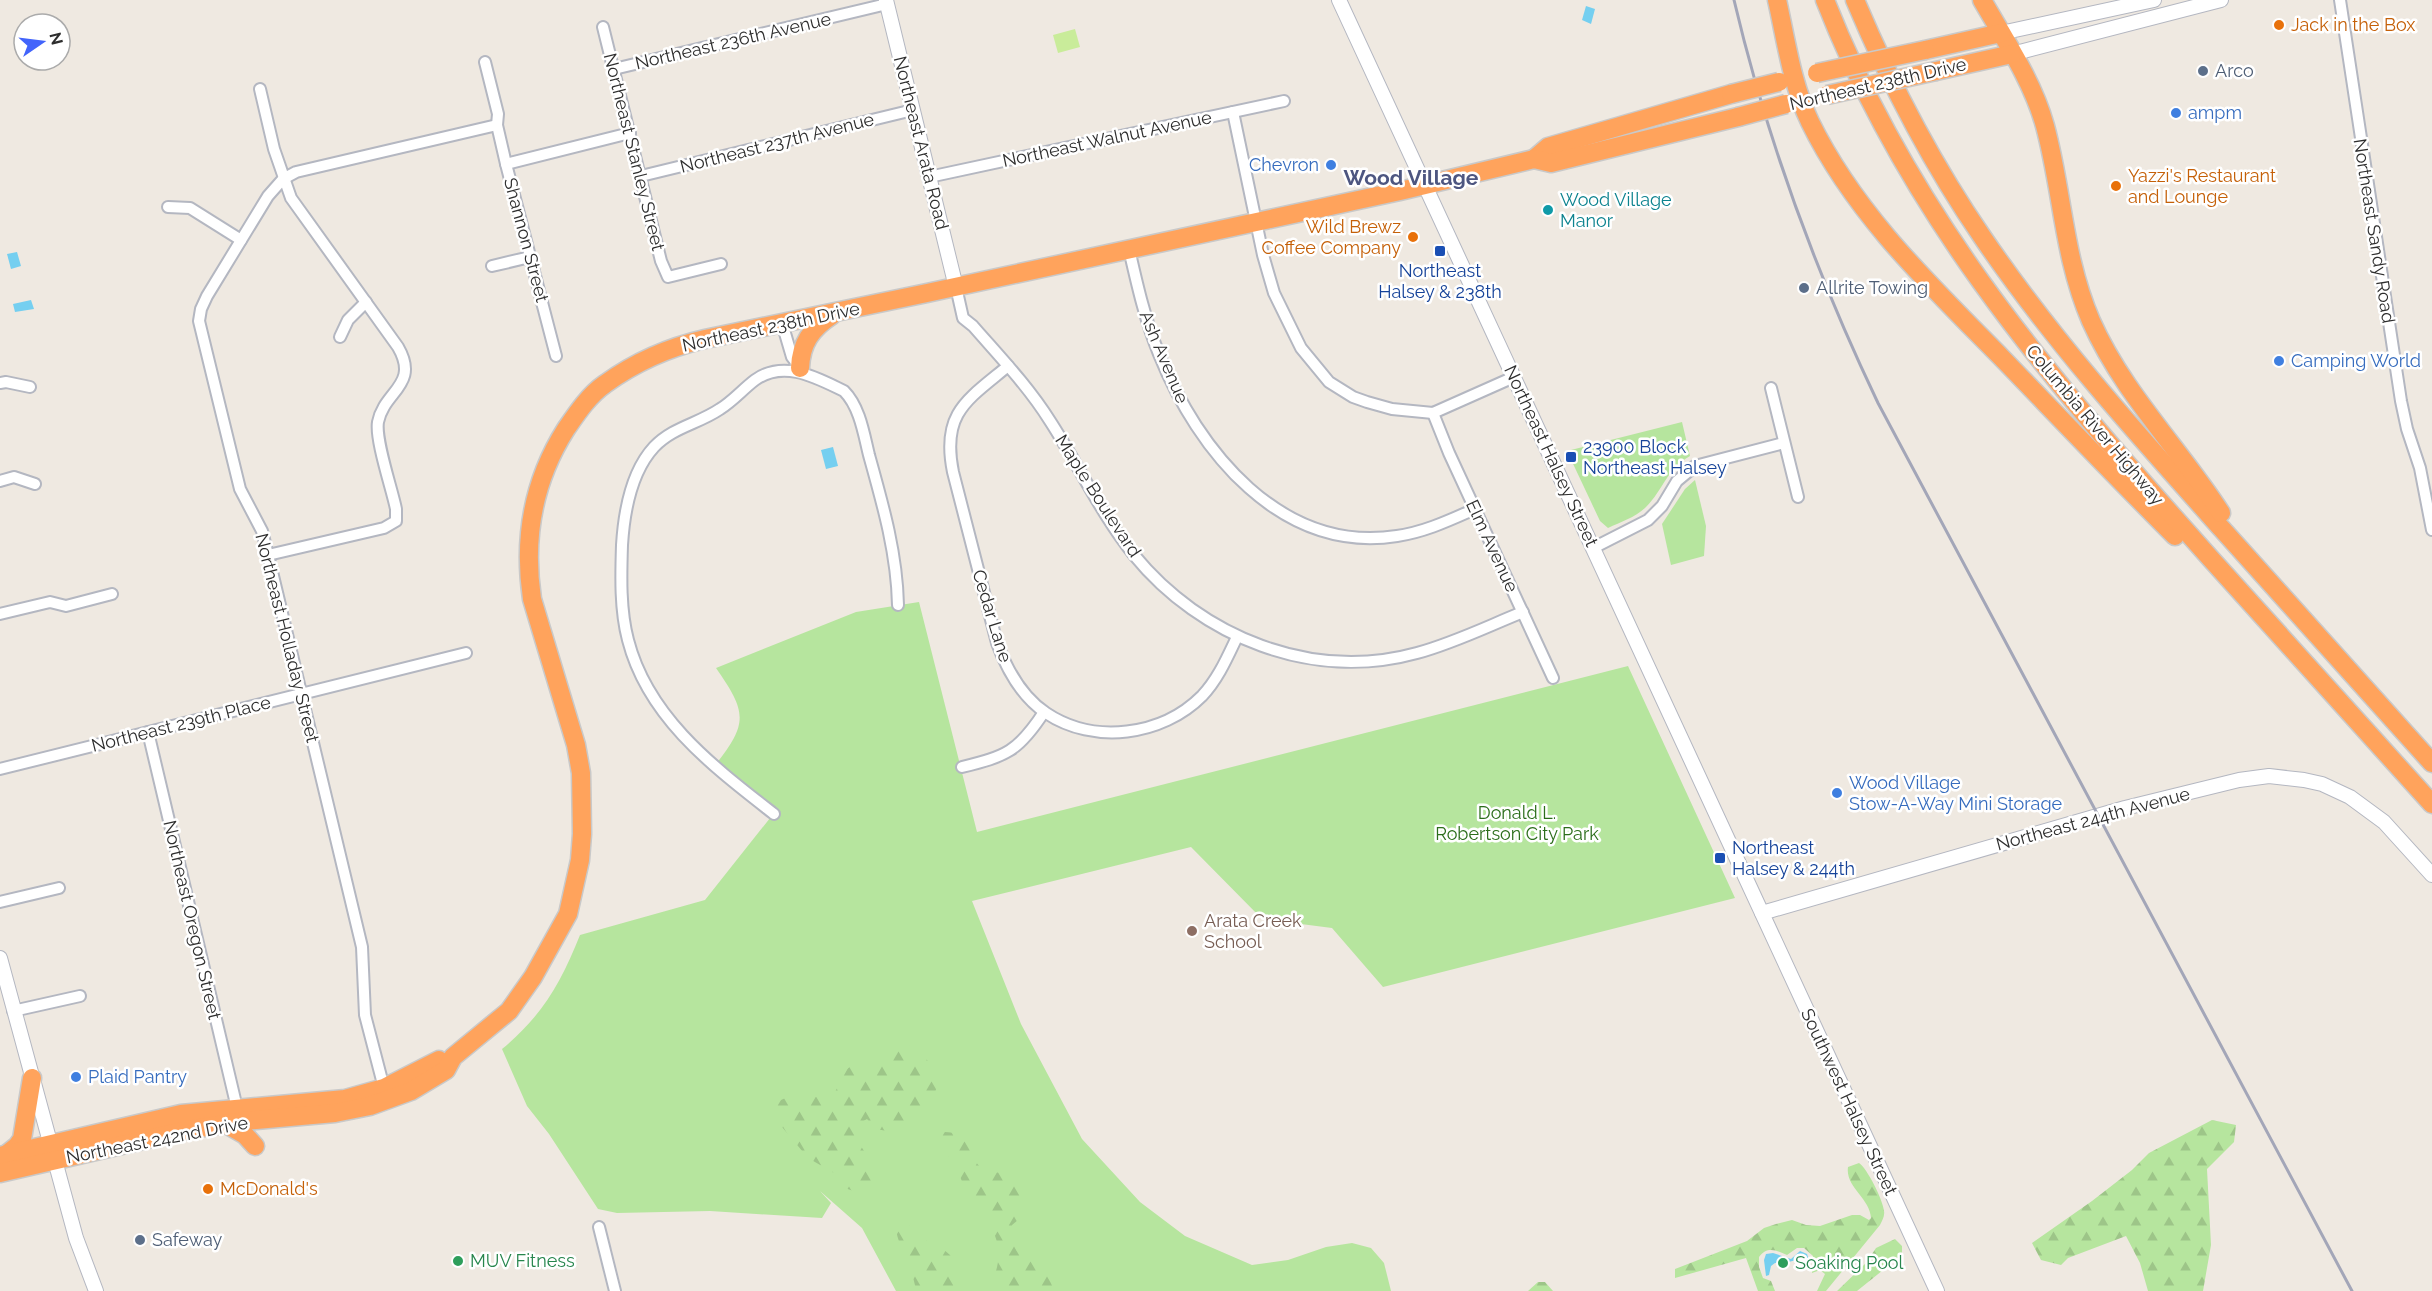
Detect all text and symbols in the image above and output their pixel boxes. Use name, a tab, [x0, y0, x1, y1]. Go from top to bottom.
street label: Northeast 236th Avenue	[633, 8, 833, 73]
north arrow	[12, 12, 72, 72]
place label: Jack in the Box	[2291, 14, 2415, 35]
marker: Jack in the Box	[2272, 18, 2286, 32]
text: N	[45, 30, 67, 47]
street label: Northeast Stanley Street	[600, 51, 669, 253]
street label: Northeast 238th Drive	[1787, 53, 1969, 114]
street label: Northeast Arata Road	[890, 54, 953, 232]
place label: Arco	[2215, 60, 2254, 81]
marker: Arco	[2196, 64, 2210, 78]
place label: ampm	[2188, 102, 2242, 123]
street label: Northeast Walnut Avenue	[1000, 106, 1214, 171]
marker: ampm	[2169, 106, 2183, 120]
street label: Northeast 237th Avenue	[678, 108, 876, 177]
street label: Northeast Sandy Road	[2350, 137, 2399, 325]
place label: Chevron	[1249, 154, 1319, 175]
marker: Chevron	[1324, 158, 1338, 172]
district label: Wood Village	[1344, 165, 1479, 190]
place label: Yazzi's Restaurant and Lounge	[2128, 165, 2276, 207]
street label: Shannon Street	[500, 175, 553, 304]
marker: Yazzi's Restaurant and Lounge	[2109, 179, 2123, 193]
place label: Wood Village Manor	[1560, 189, 1672, 231]
marker: Wood Village Manor	[1541, 203, 1555, 217]
place label: Wild Brewz Coffee Company	[1262, 216, 1401, 258]
marker: Wild Brewz Coffee Company	[1406, 230, 1420, 244]
marker: Northeast Halsey & 238th	[1433, 244, 1447, 258]
place label: Northeast Halsey & 238th	[1378, 260, 1502, 302]
place label: Allrite Towing	[1816, 277, 1928, 298]
marker: Allrite Towing	[1797, 281, 1811, 295]
street label: Northeast 238th Drive	[680, 297, 862, 356]
street label: Ash Avenue	[1136, 307, 1194, 407]
street label: Columbia River Highway	[2022, 340, 2169, 509]
place label: Camping World	[2291, 350, 2421, 371]
marker: Camping World	[2272, 354, 2286, 368]
street label: Northeast Halsey Street	[1500, 362, 1603, 550]
street label: Maple Boulevard	[1051, 431, 1146, 561]
place label: 23900 Block Northeast Halsey	[1583, 436, 1727, 478]
marker: 23900 Block Northeast Halsey	[1564, 450, 1578, 464]
street label: Elm Avenue	[1462, 496, 1523, 596]
street label: Northeast Holladay Street	[251, 531, 324, 745]
street label: Cedar Lane	[968, 567, 1017, 665]
street label: Northeast 239th Place	[89, 691, 273, 756]
place label: Wood Village Stow-A-Way Mini Storage	[1849, 772, 2063, 814]
street label: Northeast 244th Avenue	[1994, 782, 2192, 855]
marker: Wood Village Stow-A-Way Mini Storage	[1830, 786, 1844, 800]
park label: Donald L. Robertson City Park	[1435, 802, 1599, 844]
street label: Northeast Oregon Street	[159, 818, 226, 1022]
place label: Northeast Halsey & 244th	[1732, 837, 1855, 879]
marker: Northeast Halsey & 244th	[1713, 851, 1727, 865]
place label: Arata Creek School	[1204, 910, 1302, 952]
marker: Arata Creek School	[1185, 924, 1199, 938]
street label: Southwest Halsey Street	[1797, 1005, 1902, 1198]
place label: Plaid Pantry	[88, 1066, 187, 1087]
marker: Plaid Pantry	[69, 1070, 83, 1084]
street label: Northeast 242nd Drive	[64, 1111, 250, 1167]
place label: McDonald's	[220, 1178, 318, 1199]
marker: McDonald's	[201, 1182, 215, 1196]
place label: Safeway	[152, 1229, 223, 1250]
marker: Safeway	[133, 1233, 147, 1247]
place label: MUV Fitness	[470, 1250, 575, 1271]
place label: Soaking Pool	[1795, 1252, 1904, 1273]
marker: MUV Fitness	[451, 1254, 465, 1268]
marker: Soaking Pool	[1776, 1256, 1790, 1270]

